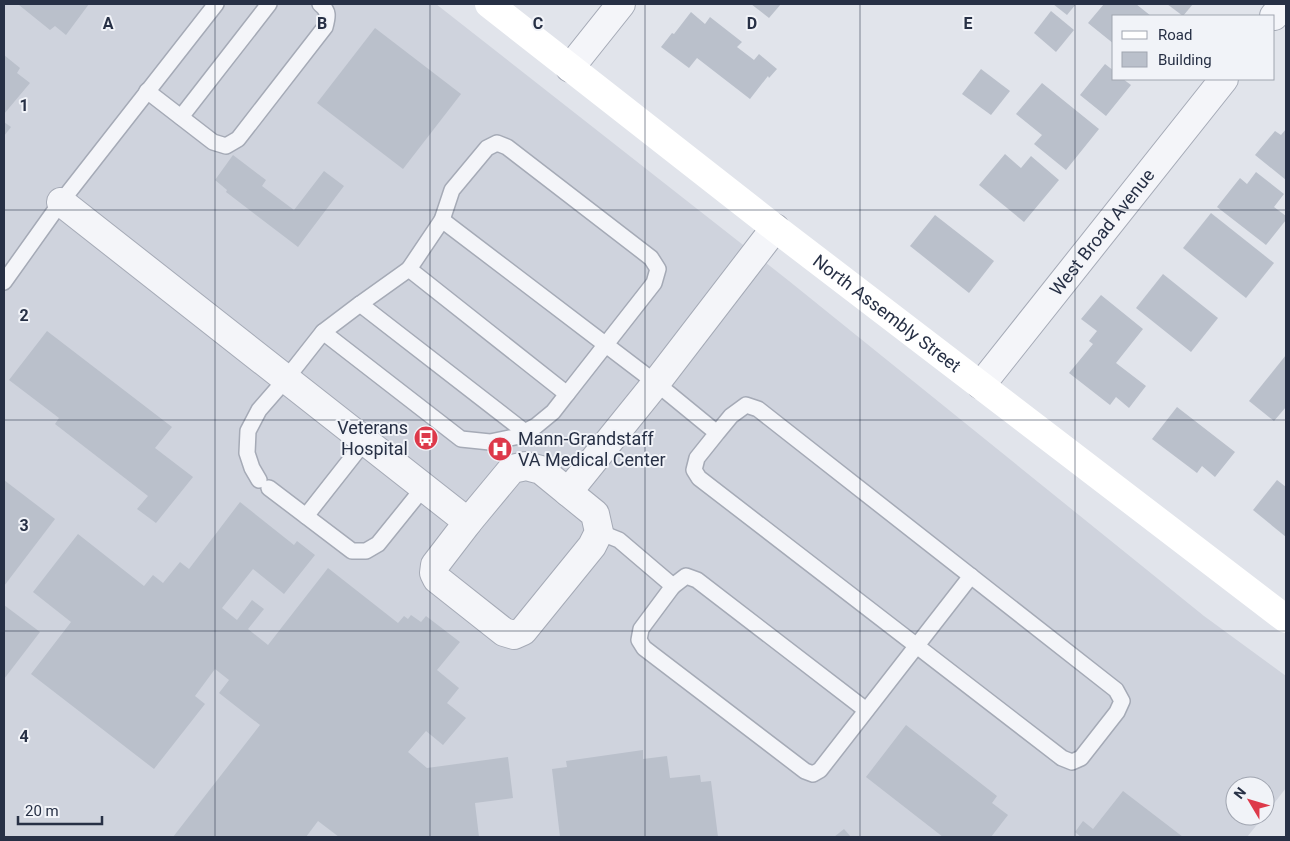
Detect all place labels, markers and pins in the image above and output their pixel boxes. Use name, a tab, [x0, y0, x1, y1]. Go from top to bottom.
place label: Veterans Hospital	[337, 417, 408, 459]
bus stop icon: Veterans Hospital	[413, 425, 439, 451]
place label: Mann-Grandstaff VA Medical Center	[518, 428, 666, 470]
hospital icon: Mann-Grandstaff VA Medical Center	[487, 436, 513, 462]

